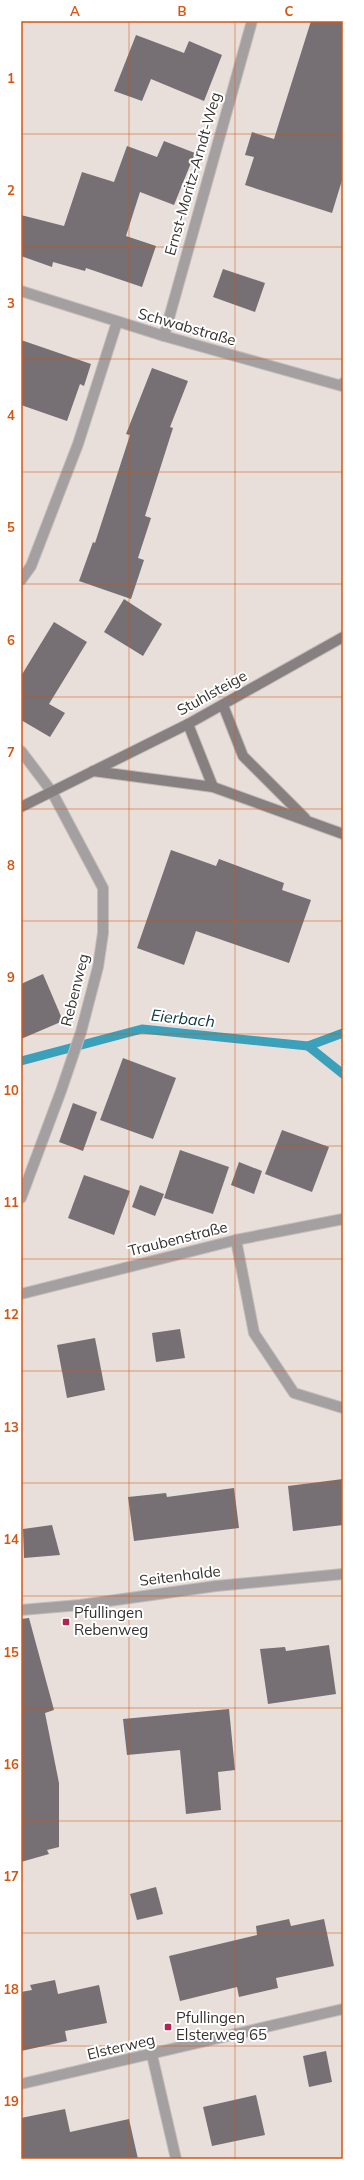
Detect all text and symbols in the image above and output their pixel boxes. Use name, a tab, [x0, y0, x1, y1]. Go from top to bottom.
text: A	[70, 3, 80, 19]
text: B	[178, 3, 187, 19]
text: C	[285, 3, 294, 19]
text: 1	[7, 70, 15, 86]
street label: Ernst-Moritz-Arndt-Weg	[160, 90, 225, 258]
text: 2	[7, 182, 15, 198]
text: 3	[7, 295, 15, 311]
street label: Schwabstraße	[136, 303, 238, 350]
text: 4	[7, 407, 15, 423]
text: 5	[7, 519, 15, 535]
text: 6	[7, 632, 15, 648]
street label: Stuhlsteige	[173, 666, 250, 720]
text: 7	[7, 744, 15, 760]
text: 8	[7, 857, 15, 873]
street label: Rebenweg	[56, 951, 93, 1028]
text: 9	[7, 969, 15, 985]
water label: Eierbach	[150, 1005, 216, 1031]
text: 10	[3, 1082, 19, 1098]
text: 11	[3, 1194, 19, 1210]
street label: Traubenstraße	[126, 1217, 229, 1260]
text: 12	[3, 1306, 19, 1322]
text: 13	[3, 1419, 19, 1435]
text: 14	[3, 1531, 19, 1547]
street label: Seitenhalde	[138, 1561, 222, 1590]
place label: Pfullingen Rebenweg	[74, 1603, 148, 1639]
marker: Pfullingen Rebenweg	[61, 1617, 71, 1627]
text: 15	[3, 1644, 19, 1660]
text: 16	[3, 1756, 19, 1772]
text: 17	[3, 1868, 19, 1884]
text: 18	[3, 1981, 19, 1997]
place label: Pfullingen Elsterweg 65	[176, 2008, 267, 2044]
marker: Pfullingen Elsterweg 65	[163, 2022, 173, 2032]
street label: Elsterweg	[85, 2029, 157, 2064]
text: 19	[3, 2093, 19, 2109]

